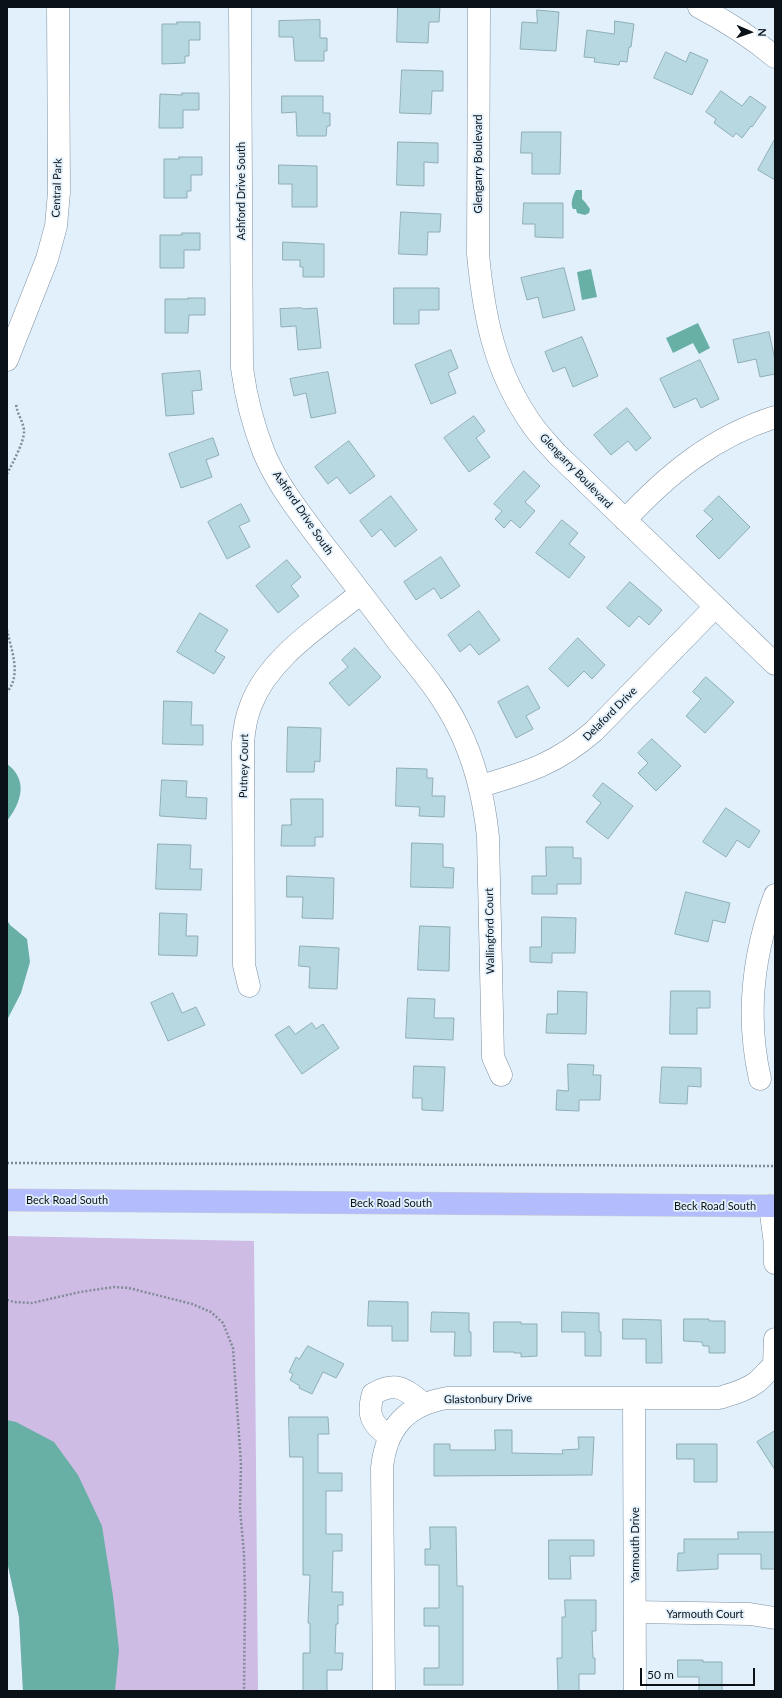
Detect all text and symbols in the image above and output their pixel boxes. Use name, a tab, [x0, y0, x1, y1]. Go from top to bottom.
north arrow	[730, 12, 770, 52]
text: N	[756, 28, 769, 37]
street label: Glengarry Boulevard	[471, 115, 485, 213]
street label: Ashford Drive South	[234, 142, 248, 240]
street label: Central Park	[49, 158, 65, 218]
street label: Glengarry Boulevard	[537, 431, 615, 511]
street label: Ashford Drive South	[270, 469, 336, 557]
street label: Delaford Drive	[580, 684, 640, 744]
street label: Putney Court	[237, 734, 251, 798]
street label: Wallingford Court	[483, 888, 497, 974]
street label: Beck Road South	[26, 1193, 108, 1207]
street label: Beck Road South	[350, 1196, 432, 1210]
street label: Beck Road South	[674, 1199, 756, 1213]
street label: Glastonbury Drive	[444, 1392, 532, 1406]
street label: Yarmouth Drive	[628, 1507, 642, 1583]
street label: Yarmouth Court	[667, 1607, 743, 1621]
scale bar	[642, 1660, 757, 1686]
text: 50 m	[647, 1667, 674, 1682]

